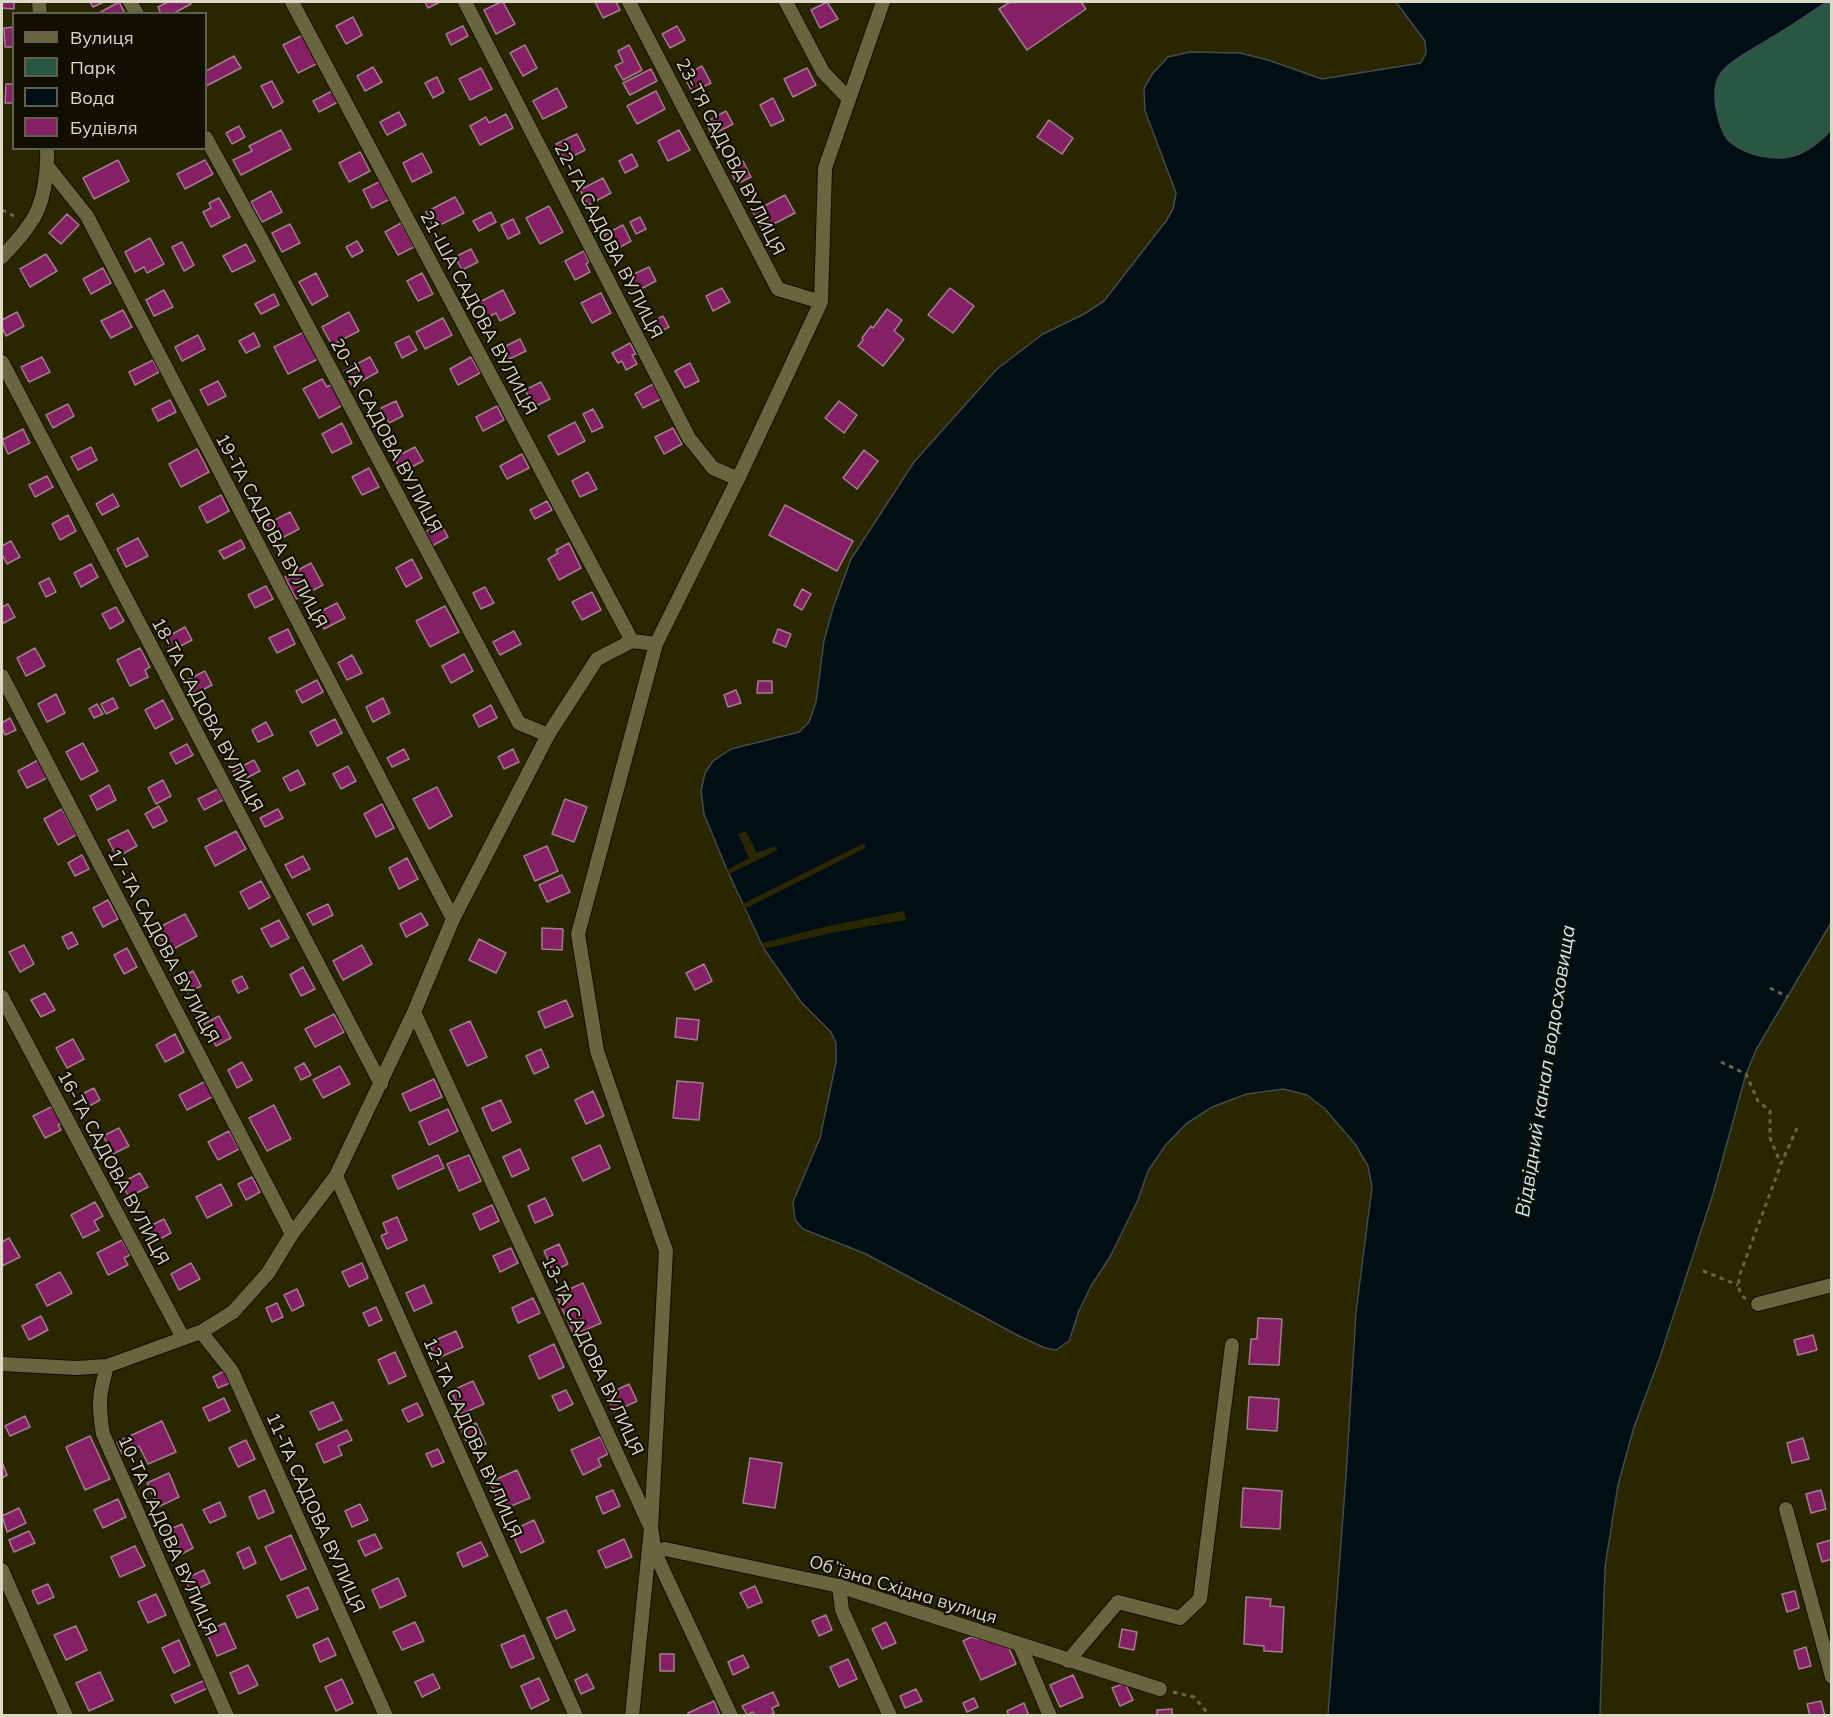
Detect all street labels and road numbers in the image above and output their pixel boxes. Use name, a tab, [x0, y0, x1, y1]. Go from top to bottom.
street label: 23-ТЯ САДОВА ВУЛИЦЯ	[671, 55, 789, 259]
street label: 22-ГА САДОВА ВУЛИЦЯ	[549, 140, 667, 342]
street label: 21-ША САДОВА ВУЛИЦЯ	[415, 207, 541, 419]
street label: 20-ТА САДОВА ВУЛИЦЯ	[326, 335, 446, 537]
street label: 19-ТА САДОВА ВУЛИЦЯ	[211, 430, 331, 632]
street label: 18-ТА САДОВА ВУЛИЦЯ	[147, 614, 267, 816]
street label: 17-ТА САДОВА ВУЛИЦЯ	[103, 845, 223, 1047]
street label: 16-ТА САДОВА ВУЛИЦЯ	[53, 1067, 173, 1269]
street label: 13-ТА САДОВА ВУЛИЦЯ	[536, 1253, 648, 1459]
street label: 12-ТА САДОВА ВУЛИЦЯ	[418, 1334, 526, 1542]
street label: 11-ТА САДОВА ВУЛИЦЯ	[261, 1409, 369, 1617]
street label: 10-ТА САДОВА ВУЛИЦЯ	[113, 1432, 221, 1640]
street label: Обʼїзна Східна вулиця	[806, 1551, 1000, 1629]

